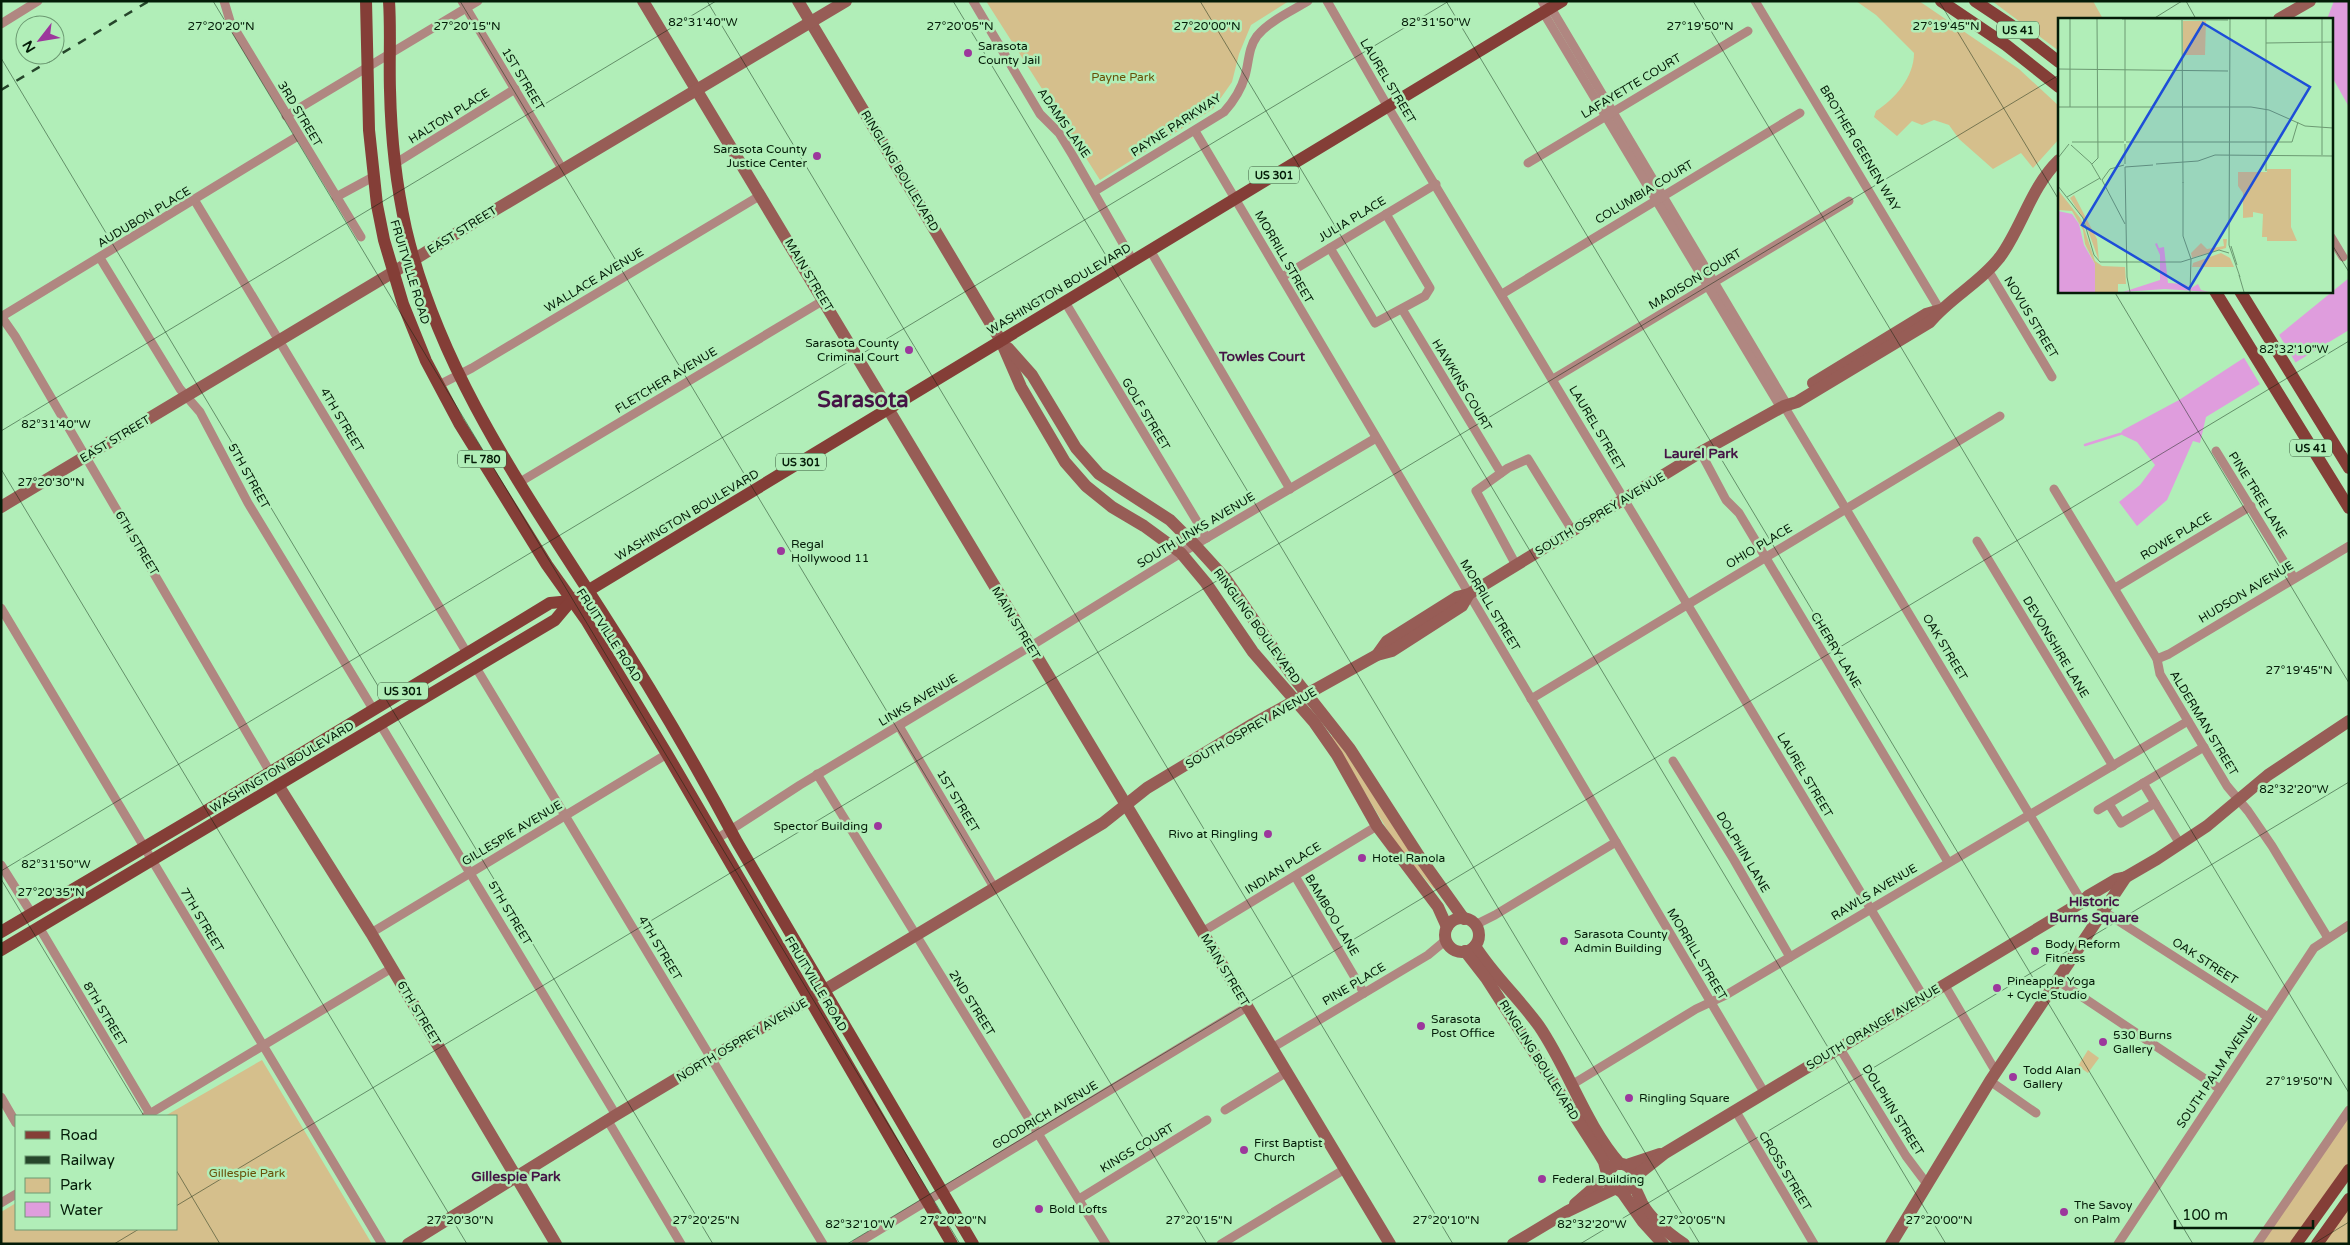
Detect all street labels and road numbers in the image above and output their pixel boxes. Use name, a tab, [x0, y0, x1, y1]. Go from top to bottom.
road number: US 41	[1997, 22, 2039, 38]
street label: LAUREL STREET	[1357, 36, 1419, 126]
street label: 1ST STREET	[499, 45, 547, 113]
street label: LAFAYETTE COURT	[1579, 50, 1684, 121]
street label: 3RD STREET	[275, 79, 325, 150]
street label: BROTHER GEENEN WAY	[1817, 82, 1903, 214]
street label: HALTON PLACE	[406, 85, 492, 147]
street label: ADAMS LANE	[1035, 85, 1093, 161]
street label: PAYNE PARKWAY	[1128, 90, 1224, 159]
street label: RINGLING BOULEVARD	[858, 108, 942, 234]
street label: COLUMBIA COURT	[1592, 157, 1696, 227]
road number: US 301	[1249, 166, 1299, 184]
street label: AUDUBON PLACE	[95, 183, 193, 250]
street label: JULIA PLACE	[1316, 193, 1389, 245]
street label: EAST STREET	[425, 203, 500, 257]
street label: MORRILL STREET	[1252, 208, 1316, 306]
street label: FRUITVILLE ROAD	[387, 218, 433, 326]
street label: MAIN STREET	[782, 236, 837, 314]
street label: WASHINGTON BOULEVARD	[985, 240, 1133, 338]
street label: WALLACE AVENUE	[542, 245, 646, 315]
street label: MADISON COURT	[1646, 245, 1744, 312]
street label: NOVUS STREET	[2001, 274, 2061, 361]
street label: HAWKINS COURT	[1429, 337, 1495, 434]
street label: FLETCHER AVENUE	[613, 344, 720, 416]
street label: GOLF STREET	[1119, 375, 1173, 453]
street label: LAUREL STREET	[1566, 383, 1628, 473]
street label: 4TH STREET	[317, 385, 367, 455]
street label: EAST STREET	[77, 412, 153, 465]
road number: US 41	[2290, 439, 2332, 456]
street label: 5TH STREET	[225, 441, 273, 512]
street label: PINE TREE LANE	[2226, 449, 2290, 541]
road number: FL 780	[458, 450, 506, 468]
road number: US 301	[776, 454, 826, 471]
street label: WASHINGTON BOULEVARD	[613, 466, 761, 564]
street label: SOUTH OSPREY AVENUE	[1533, 470, 1668, 558]
street label: SOUTH LINKS AVENUE	[1135, 489, 1258, 571]
street label: 6TH STREET	[112, 508, 162, 578]
street label: ROWE PLACE	[2138, 509, 2214, 563]
street label: OHIO PLACE	[1723, 521, 1795, 571]
street label: MORRILL STREET	[1457, 557, 1523, 654]
street label: HUDSON AVENUE	[2196, 558, 2296, 626]
street label: RINGLING BOULEVARD	[1211, 566, 1303, 686]
street label: MAIN STREET	[989, 584, 1044, 662]
street label: FRUITVILLE ROAD	[574, 586, 644, 684]
street label: DEVONSHIRE LANE	[2020, 594, 2092, 701]
street label: CHERRY LANE	[1808, 610, 1864, 691]
street label: OAK STREET	[1920, 611, 1971, 683]
street label: ALDERMAN STREET	[2167, 668, 2241, 779]
street label: LINKS AVENUE	[876, 671, 960, 729]
road number: US 301	[378, 682, 428, 699]
street label: SOUTH OSPREY AVENUE	[1183, 685, 1319, 771]
street label: WASHINGTON BOULEVARD	[208, 718, 356, 816]
street label: LAUREL STREET	[1774, 730, 1836, 820]
street label: 1ST STREET	[934, 767, 982, 835]
street label: GILLESPIE AVENUE	[459, 797, 565, 868]
street label: DOLPHIN LANE	[1713, 809, 1773, 895]
street label: INDIAN PLACE	[1243, 839, 1324, 897]
street label: RAWLS AVENUE	[1828, 861, 1920, 923]
street label: BAMBOO LANE	[1302, 872, 1362, 959]
street label: 5TH STREET	[485, 878, 535, 948]
street label: 7TH STREET	[177, 885, 227, 955]
street label: MORRILL STREET	[1664, 906, 1730, 1003]
street label: 4TH STREET	[635, 913, 685, 983]
street label: MAIN STREET	[1198, 931, 1253, 1009]
street label: FRUITVILLE ROAD	[782, 934, 850, 1034]
street label: OAK STREET	[2170, 935, 2241, 988]
street label: PINE PLACE	[1320, 959, 1389, 1008]
street label: 2ND STREET	[946, 968, 998, 1039]
street label: 6TH STREET	[394, 978, 444, 1048]
street label: 8TH STREET	[80, 979, 130, 1049]
street label: SOUTH ORANGE AVENUE	[1804, 981, 1943, 1072]
street label: NORTH OSPREY AVENUE	[674, 995, 810, 1085]
street label: RINGLING BOULEVARD	[1496, 997, 1582, 1123]
street label: SOUTH PALM AVENUE	[2174, 1011, 2261, 1131]
street label: DOLPHIN STREET	[1859, 1062, 1927, 1159]
street label: GOODRICH AVENUE	[990, 1078, 1101, 1152]
street label: KINGS COURT	[1098, 1120, 1177, 1176]
street label: CROSS STREET	[1756, 1129, 1815, 1214]

